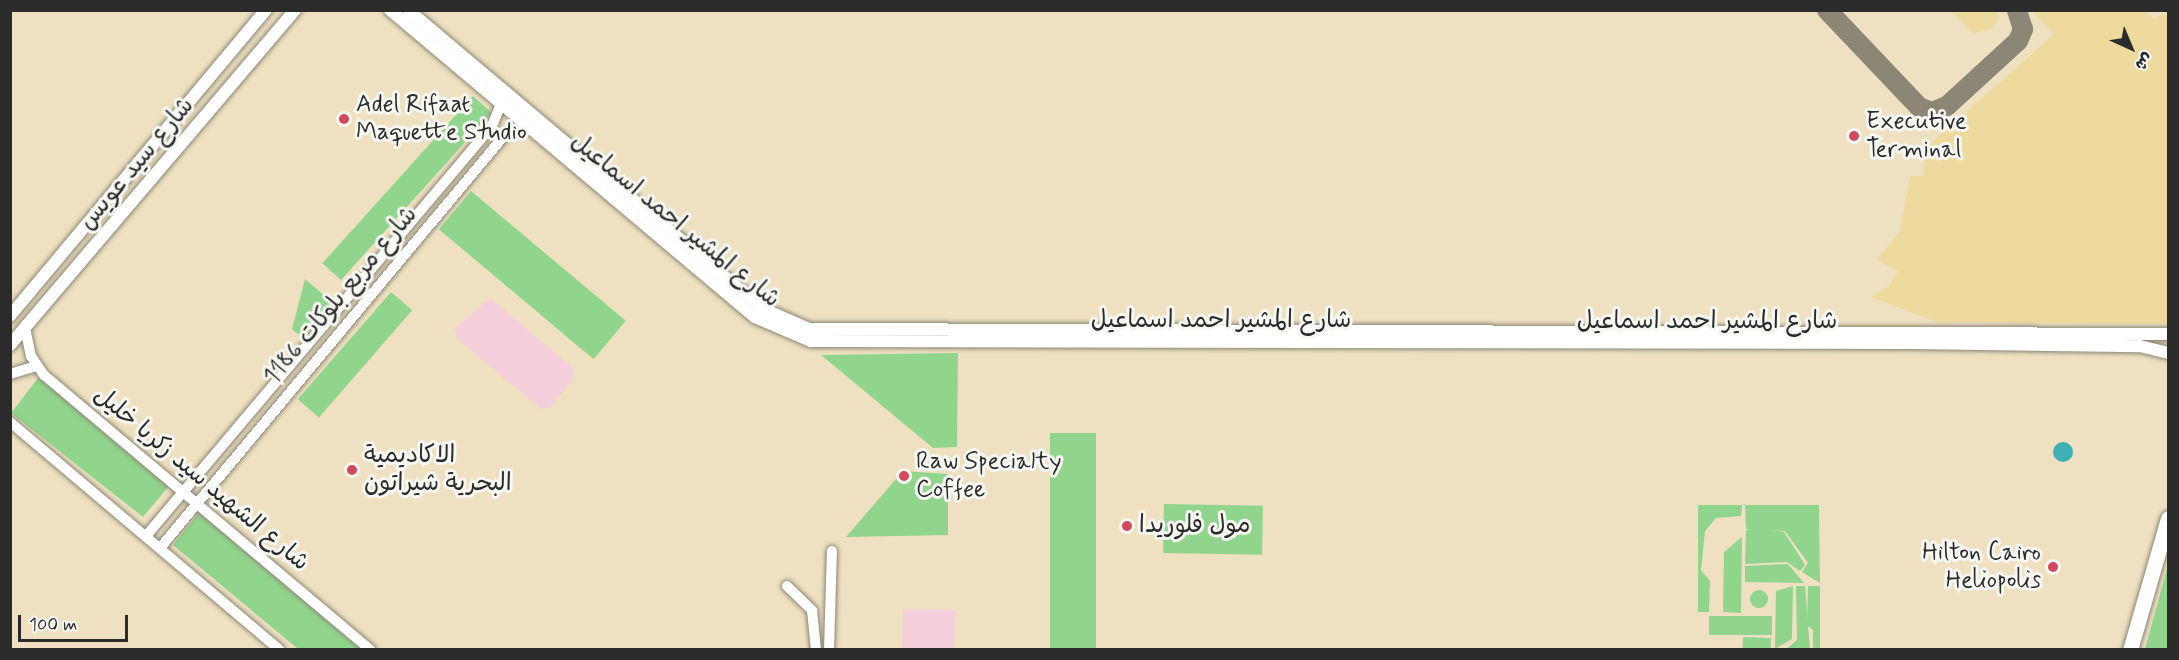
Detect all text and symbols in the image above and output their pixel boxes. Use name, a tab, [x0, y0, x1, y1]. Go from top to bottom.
north arrow	[2101, 18, 2161, 78]
text: ش	[2130, 48, 2157, 75]
place label: Adel Rifaat Maquette Studio	[356, 91, 527, 147]
street label: شارع سيد عويس	[73, 92, 201, 236]
place label: Executive Terminal	[1866, 108, 1967, 164]
marker: Adel Rifaat Maquette Studio	[337, 112, 351, 126]
street label: شارع المشير احمد اسماعيل	[565, 128, 785, 314]
marker: Executive Terminal	[1847, 129, 1861, 143]
street label: شارع مربع بلوكات 1186	[258, 201, 424, 391]
street label: شارع المشير احمد اسماعيل	[1091, 307, 1351, 335]
street label: شارع المشير احمد اسماعيل	[1577, 308, 1837, 336]
street label: شارع الشهيد سيد زكريا خليل	[88, 381, 314, 577]
place label: الاكاديمية البحرية شيراتون	[364, 442, 512, 498]
place label: Raw Specialty Coffee	[916, 448, 1056, 504]
marker: الاكاديمية البحرية شيراتون	[345, 463, 359, 477]
marker: Raw Specialty Coffee	[897, 469, 911, 483]
place label: مول فلوريدا	[1139, 512, 1251, 540]
marker: مول فلوريدا	[1120, 519, 1134, 533]
place label: Hilton Cairo Heliopolis	[1921, 539, 2041, 595]
marker: Hilton Cairo Heliopolis	[2046, 560, 2060, 574]
scale bar	[21, 603, 130, 641]
text: 100 m	[29, 613, 77, 637]

